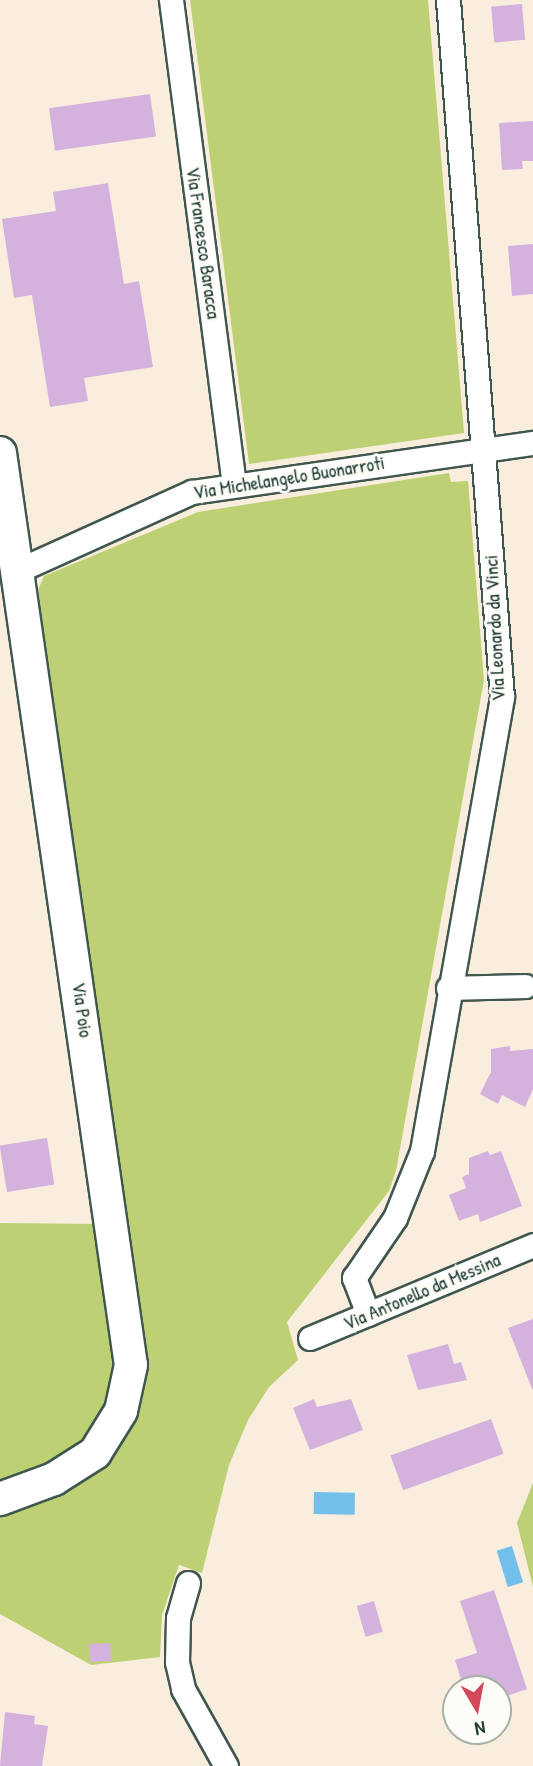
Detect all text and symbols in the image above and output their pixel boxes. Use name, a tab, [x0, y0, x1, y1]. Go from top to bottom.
street label: Via Francesco Baracca	[181, 166, 225, 320]
street label: Via Michelangelo Buonarroti	[192, 452, 386, 504]
street label: Via Leonardo da Vinci	[480, 554, 510, 702]
street label: Via Poio	[67, 981, 97, 1039]
street label: Via Antonello da Messina	[340, 1249, 504, 1335]
north arrow	[442, 1675, 512, 1745]
text: N	[473, 1715, 488, 1742]

